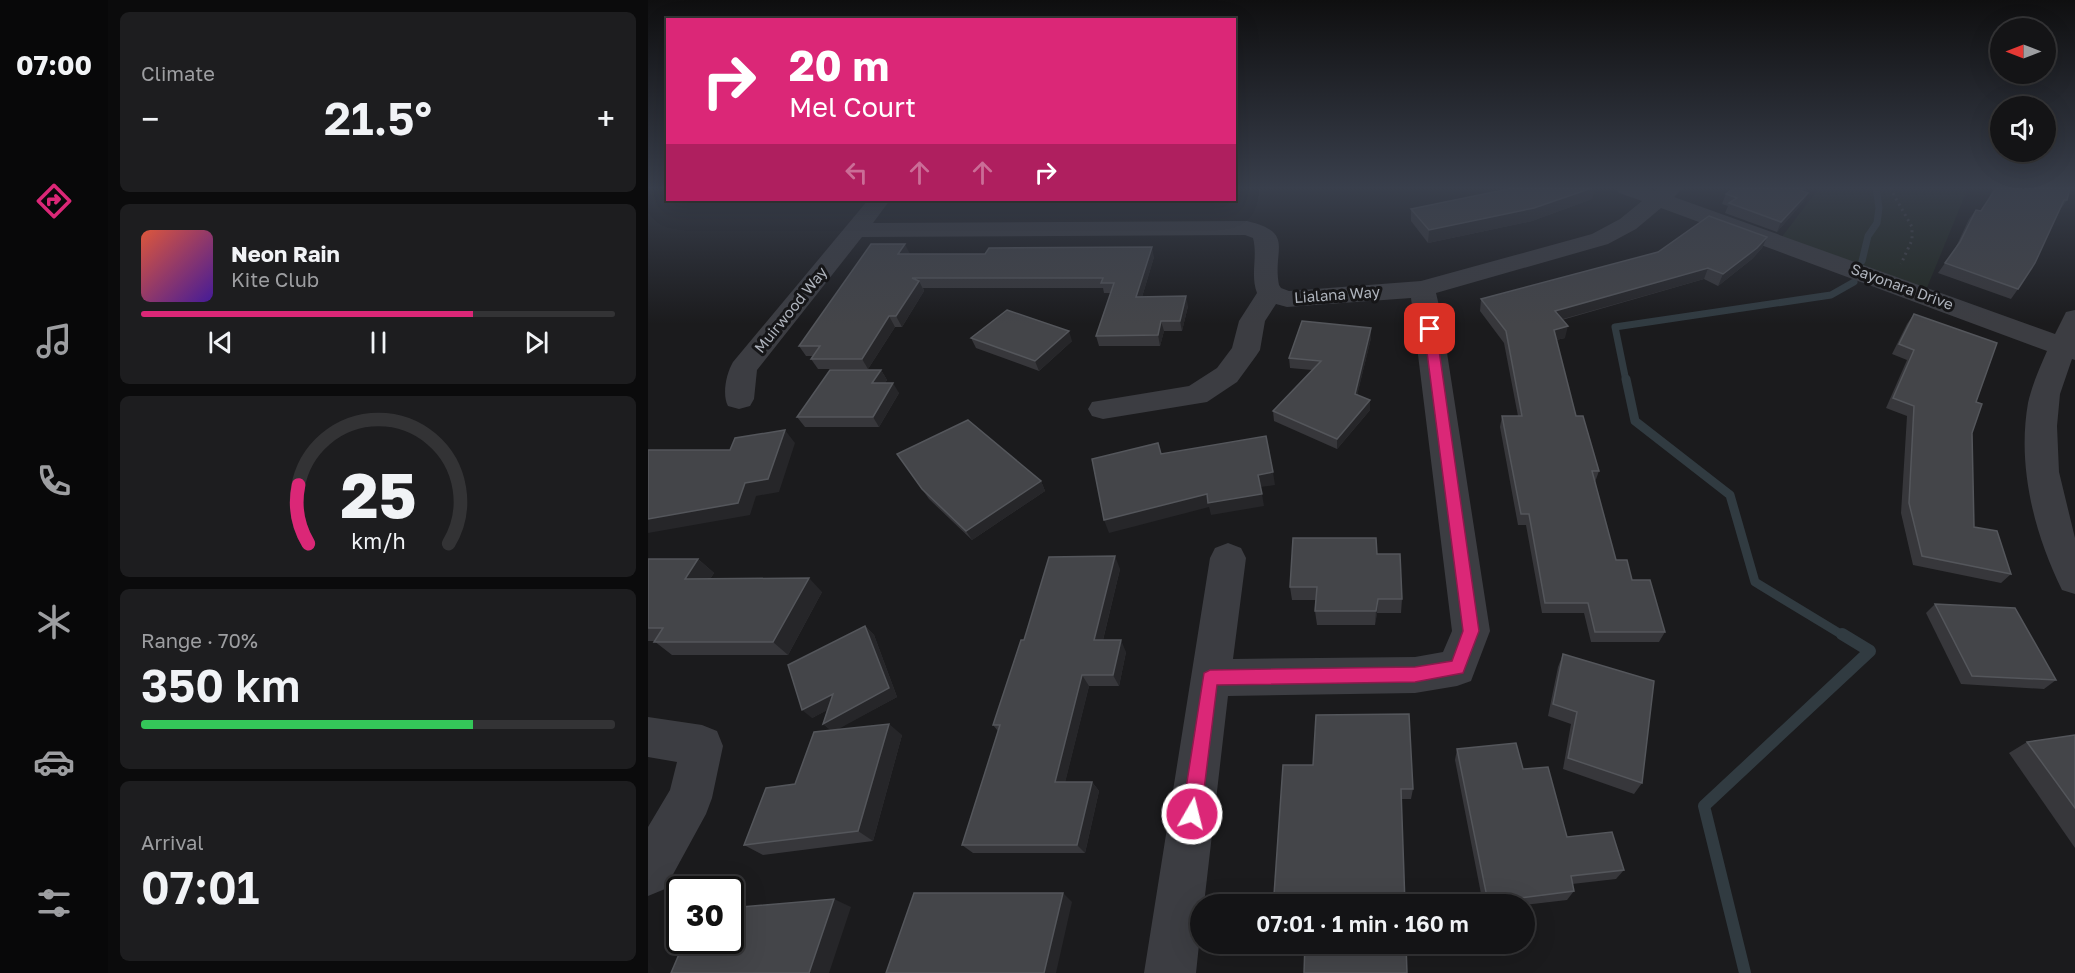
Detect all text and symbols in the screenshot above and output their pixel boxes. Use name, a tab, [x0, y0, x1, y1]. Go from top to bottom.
north arrow	[1990, 18, 2056, 84]
map controls	[1990, 18, 2056, 162]
text: 20 m	[789, 40, 889, 90]
icon: right	[690, 42, 768, 120]
text: 07:00	[16, 49, 92, 81]
text: Climate	[141, 61, 215, 85]
text: 21.5°	[324, 91, 432, 145]
text: Mel Court	[789, 91, 916, 123]
button: sound	[1990, 96, 2056, 162]
text: −	[141, 99, 159, 138]
text: +	[597, 99, 615, 138]
icon: left	[840, 156, 873, 189]
icon: ahead	[903, 156, 936, 189]
icon: ahead	[966, 156, 999, 189]
icon: right	[1029, 156, 1062, 189]
icon: directions	[33, 180, 75, 222]
text: Neon Rain	[231, 240, 340, 267]
street label: Sayonara Drive	[1849, 259, 1956, 313]
street label: Muirwood Way	[750, 262, 831, 356]
text: Kite Club	[231, 267, 319, 291]
street label: Lialana Way	[1293, 282, 1381, 306]
pin	[1404, 303, 1455, 354]
icon: arrive	[1413, 312, 1446, 345]
icon: music	[33, 320, 75, 362]
icon: previous	[204, 326, 237, 359]
icon: pause	[362, 326, 395, 359]
icon: next	[520, 326, 553, 359]
text: 25	[340, 457, 416, 532]
icon: phone	[33, 460, 75, 502]
text: km/h	[351, 528, 405, 554]
icon: climate	[33, 601, 75, 643]
text: Range · 70%	[141, 628, 258, 652]
text: 350 km	[141, 658, 300, 712]
icon: car	[33, 741, 75, 783]
position arrow	[1160, 782, 1224, 846]
text: Arrival	[141, 830, 204, 854]
text: 07:01	[141, 860, 259, 914]
speed limit sign: 30	[666, 876, 744, 954]
icon: filters	[33, 882, 75, 924]
text: 07:01 · 1 min · 160 m	[1256, 910, 1469, 937]

